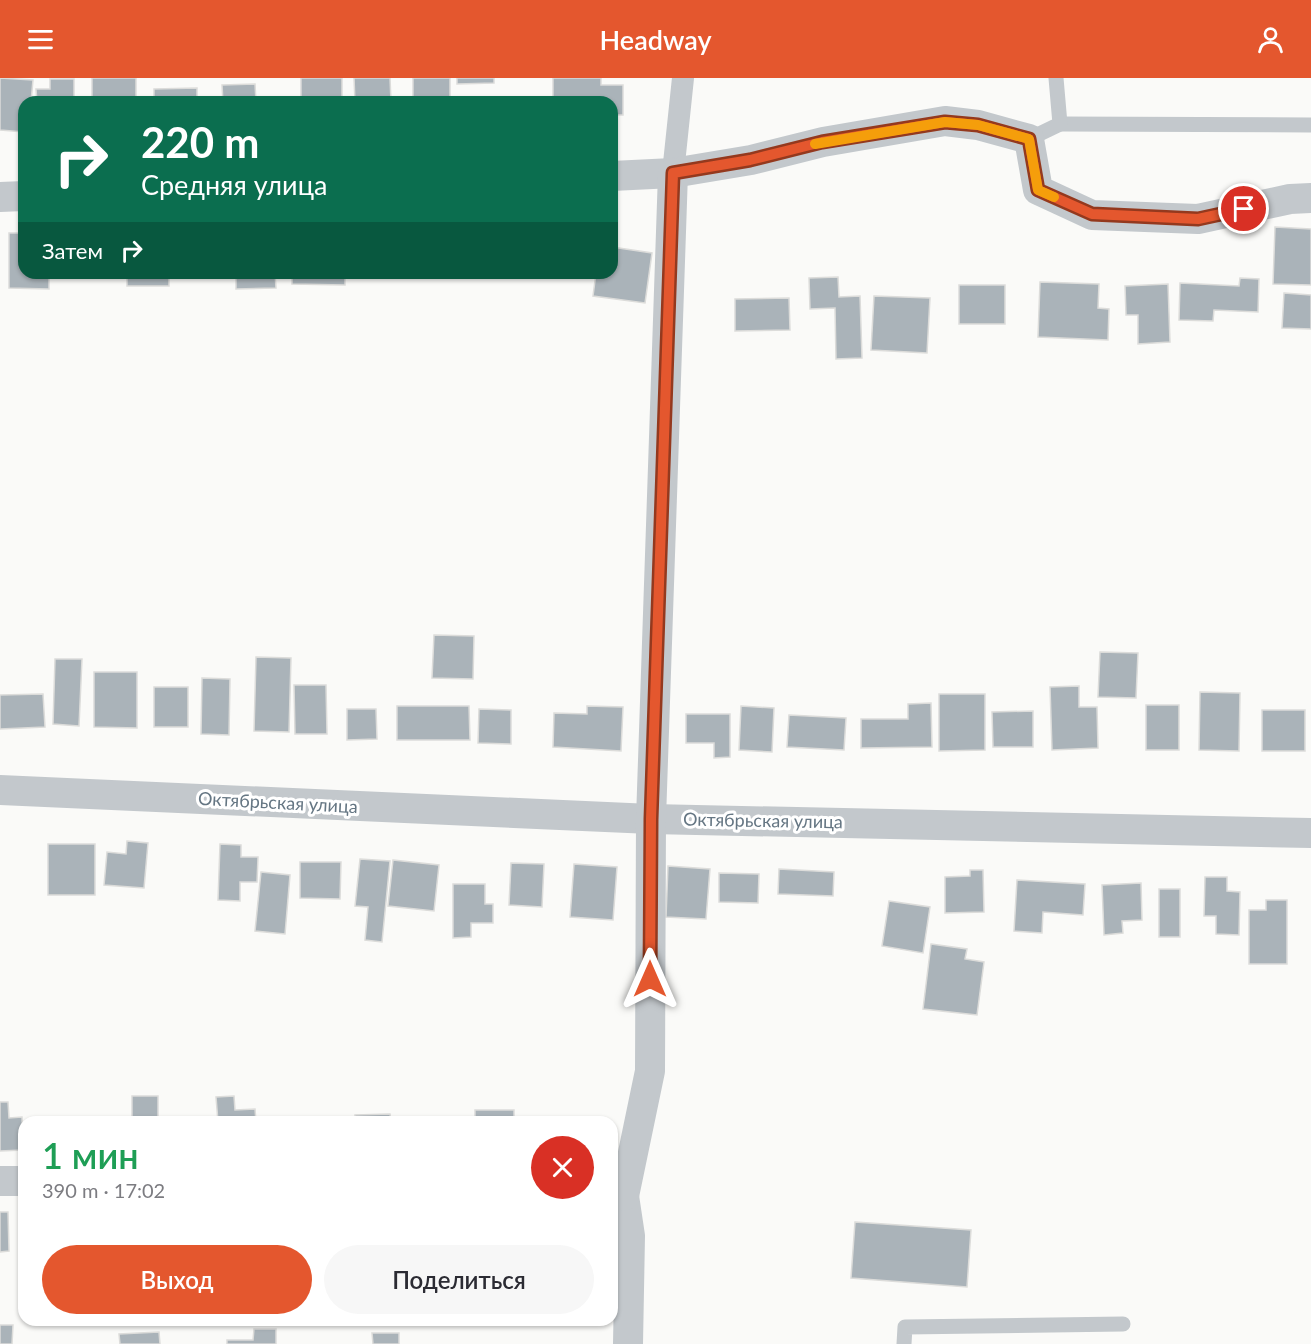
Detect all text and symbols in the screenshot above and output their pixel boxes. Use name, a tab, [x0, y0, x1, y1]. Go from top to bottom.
icon: menu	[24, 23, 57, 56]
text: Headway	[599, 23, 712, 56]
icon: person	[1254, 23, 1287, 56]
text: 220 m	[141, 117, 259, 167]
icon: right	[42, 120, 120, 198]
text: Средняя улица	[141, 168, 327, 201]
pin	[1218, 183, 1269, 234]
icon: arrive	[1227, 192, 1260, 225]
icon: right	[115, 234, 148, 267]
text: Затем	[42, 237, 103, 264]
street label: Октябрьская улица	[198, 787, 358, 817]
street label: Октябрьская улица	[683, 808, 843, 832]
position arrow	[618, 947, 682, 1011]
text: 1 мин	[42, 1133, 139, 1177]
button: close	[531, 1136, 594, 1199]
text: 390 m · 17:02	[42, 1178, 165, 1202]
button: Выход	[42, 1245, 312, 1314]
button: Поделиться	[324, 1245, 594, 1314]

